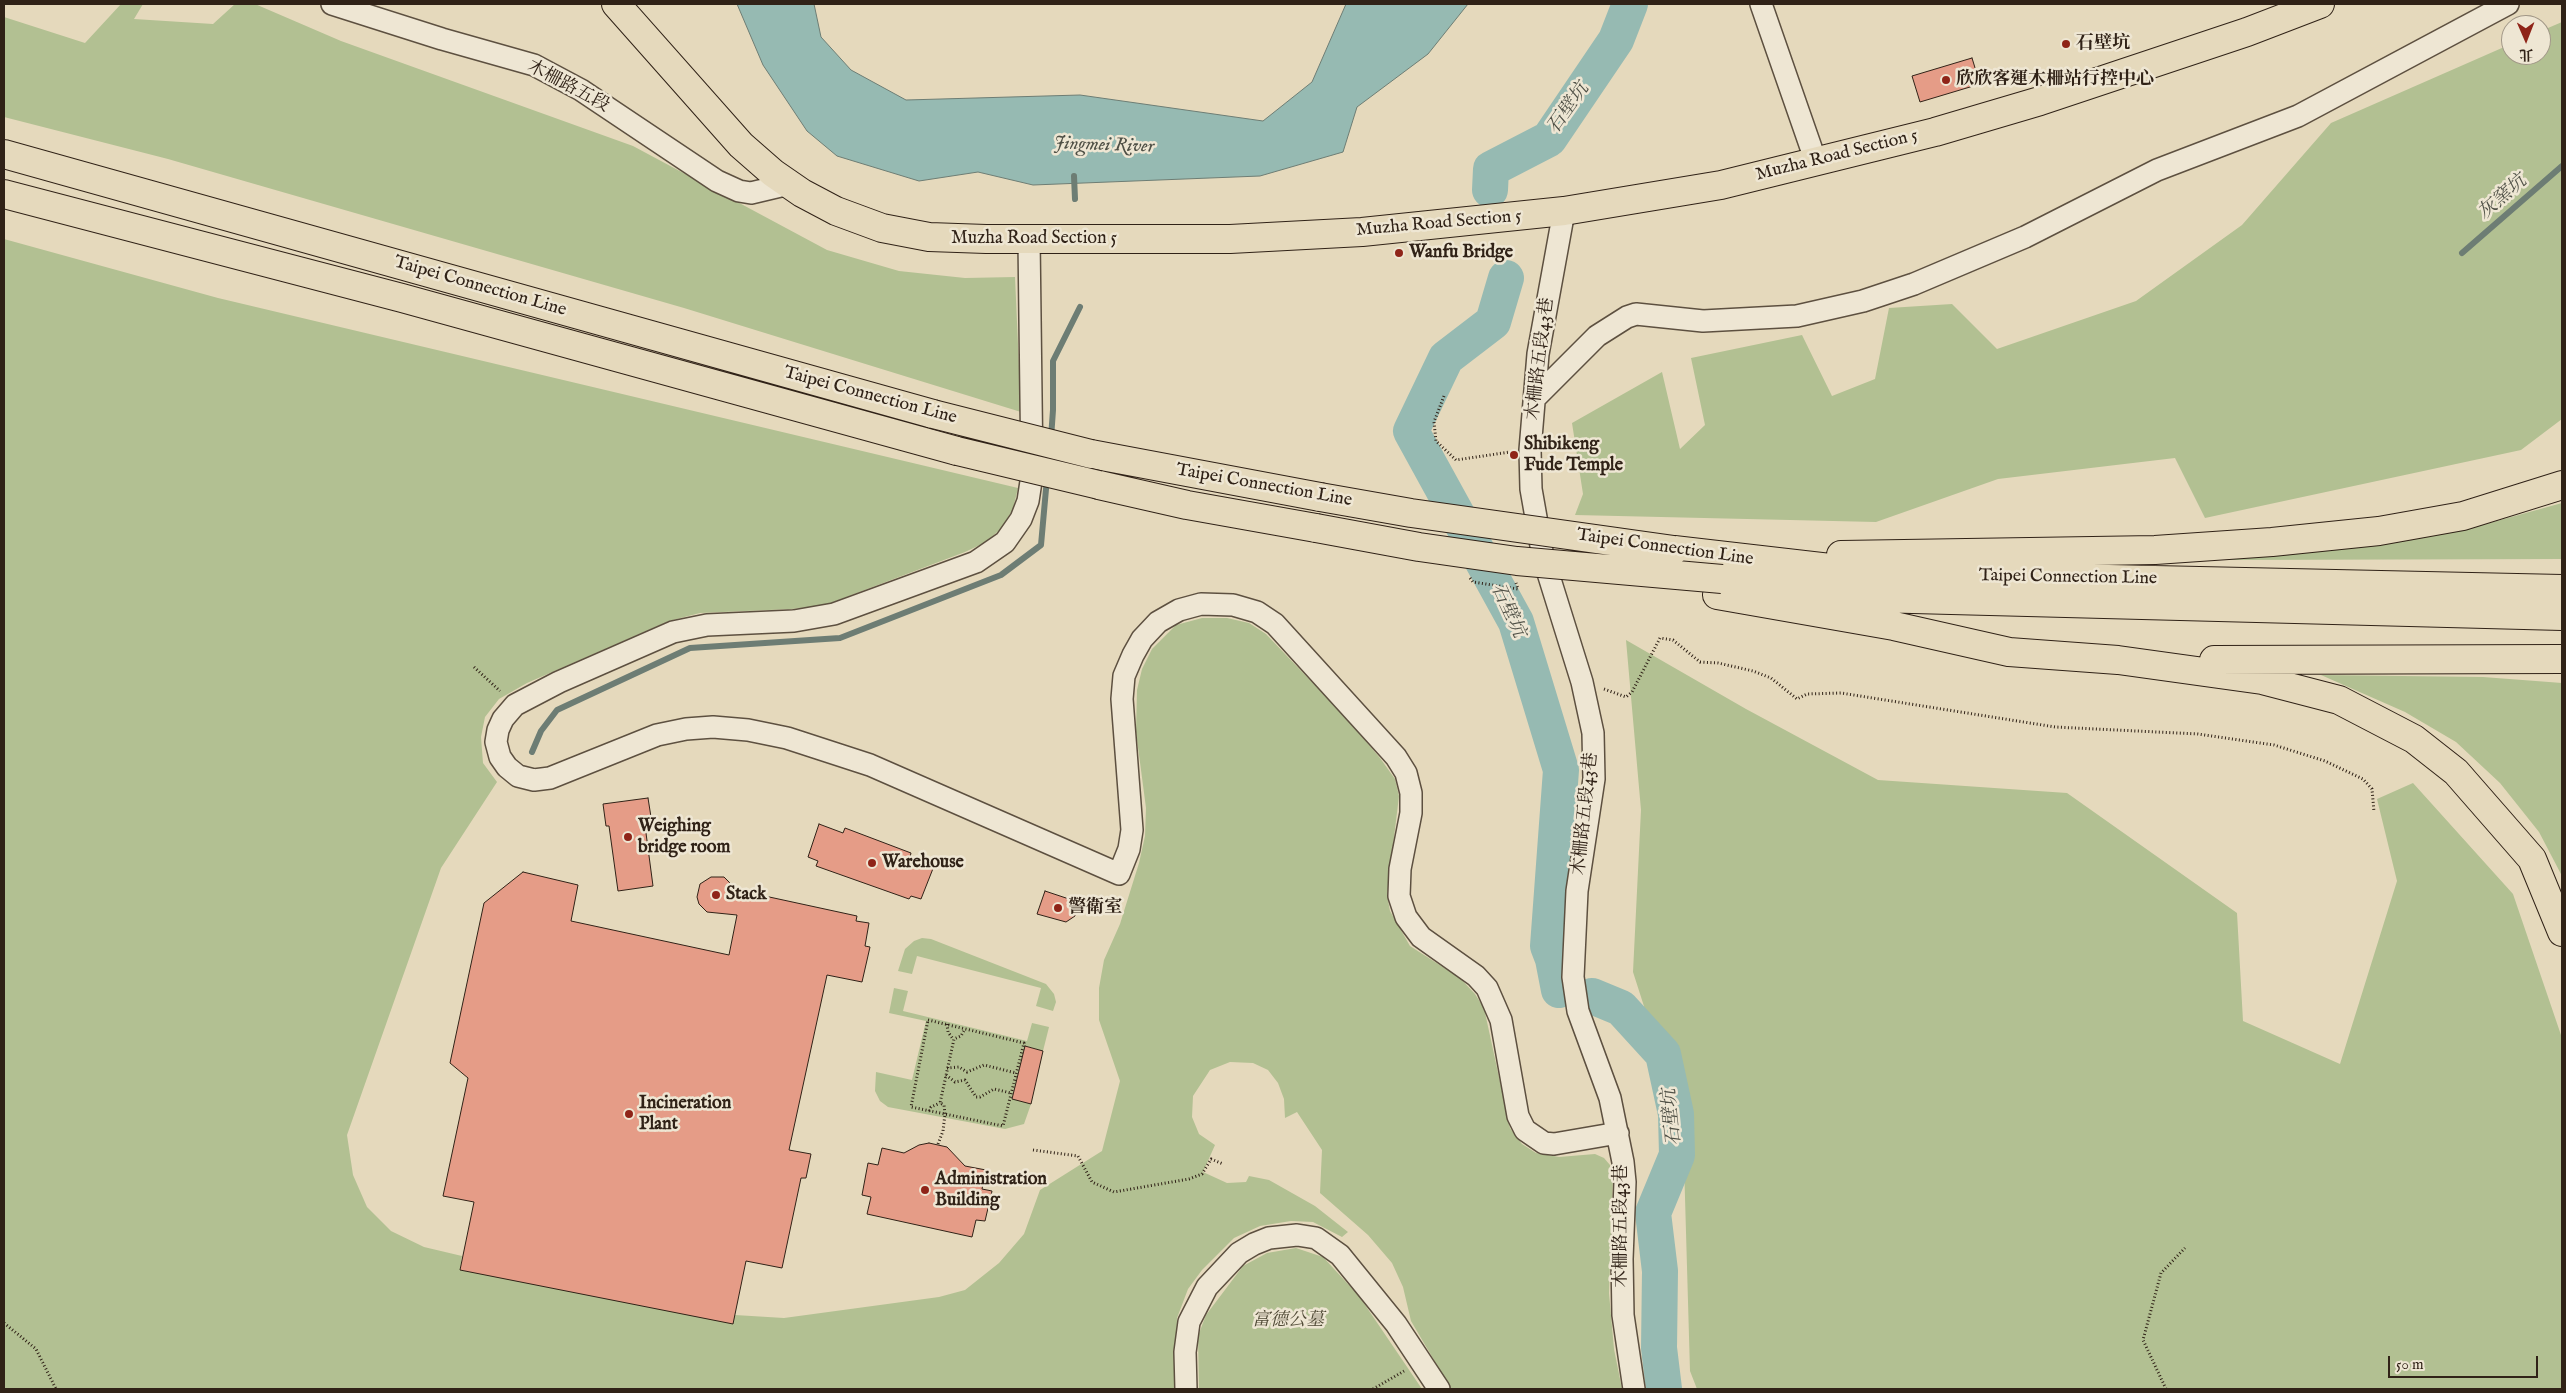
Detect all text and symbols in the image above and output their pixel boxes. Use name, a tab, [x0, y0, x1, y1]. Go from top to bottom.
north arrow	[2501, 15, 2551, 65]
place label: 石壁坑	[2076, 33, 2130, 55]
marker: 石壁坑	[2060, 38, 2072, 50]
text: 北	[2519, 45, 2533, 63]
street label: 木柵路五段	[523, 56, 613, 118]
place label: 欣欣客運木柵站行控中心	[1956, 69, 2154, 91]
marker: 欣欣客運木柵站行控中心	[1940, 74, 1952, 86]
water label: 石壁坑	[1543, 79, 1595, 139]
street label: Muzha Road Section 5	[1754, 125, 1920, 187]
water label: Jingmei River	[1054, 133, 1154, 159]
water label: 灰窯坑	[2474, 171, 2532, 225]
street label: Muzha Road Section 5	[1355, 206, 1523, 242]
street label: Muzha Road Section 5	[951, 228, 1117, 250]
place label: Wanfu Bridge	[1409, 242, 1513, 264]
marker: Wanfu Bridge	[1393, 247, 1405, 259]
street label: Taipei Connection Line	[391, 252, 569, 322]
street label: 木柵路五段43巷	[1523, 296, 1559, 422]
street label: Taipei Connection Line	[781, 363, 959, 429]
place label: Shibikeng Fude Temple	[1524, 434, 1623, 476]
marker: Shibikeng Fude Temple	[1508, 449, 1520, 461]
street label: Taipei Connection Line	[1174, 460, 1354, 512]
street label: Taipei Connection Line	[1575, 525, 1755, 571]
street label: Taipei Connection Line	[1979, 566, 2157, 590]
water label: 石壁坑	[1485, 580, 1529, 642]
street label: 木柵路五段43巷	[1569, 751, 1603, 877]
place label: Weighing bridge room	[638, 816, 730, 859]
marker: Weighing bridge room	[622, 831, 634, 843]
place label: Warehouse	[882, 852, 964, 874]
marker: Warehouse	[866, 857, 878, 869]
place label: Stack	[726, 884, 767, 906]
marker: Stack	[710, 889, 722, 901]
place label: 警衛室	[1068, 897, 1122, 919]
marker: 警衛室	[1052, 902, 1064, 914]
water label: 石壁坑	[1659, 1087, 1687, 1147]
place label: Incineration Plant	[639, 1093, 731, 1136]
marker: Incineration Plant	[623, 1108, 635, 1120]
street label: 木柵路五段43巷	[1611, 1164, 1633, 1288]
place label: Administration Building	[935, 1169, 1047, 1212]
marker: Administration Building	[919, 1184, 931, 1196]
park label: 富德公墓	[1252, 1310, 1324, 1332]
scale bar	[2391, 1346, 2541, 1378]
text: 50 m	[2396, 1355, 2424, 1374]

